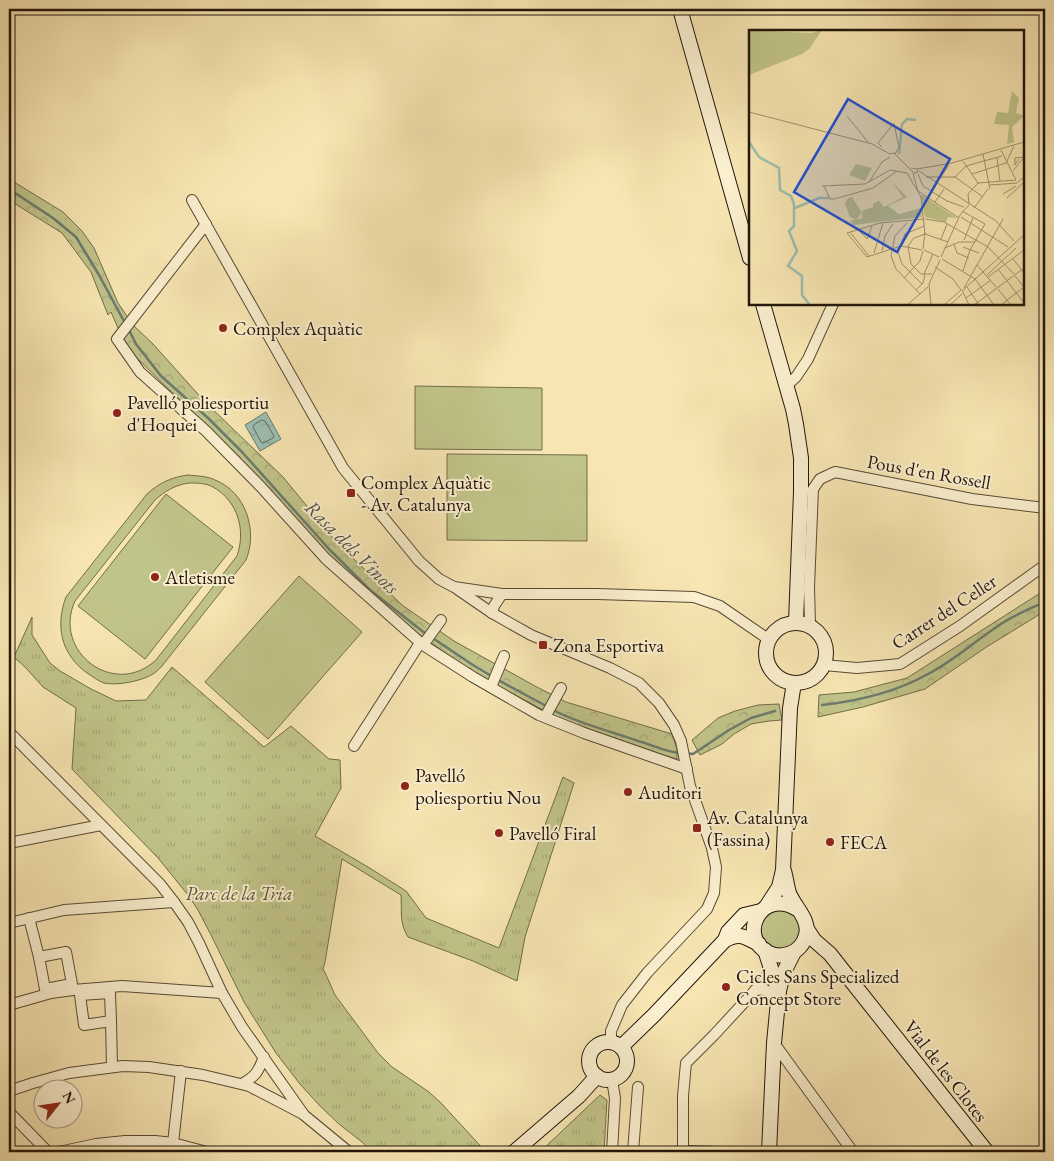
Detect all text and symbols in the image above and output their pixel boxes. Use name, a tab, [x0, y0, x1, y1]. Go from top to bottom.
inset map	[749, 30, 1024, 305]
place label: Complex Aquàtic	[233, 316, 363, 341]
marker: Complex Aquàtic	[217, 322, 229, 334]
place label: Pavelló poliesportiu d'Hoquei	[127, 390, 269, 437]
marker: Pavelló poliesportiu d'Hoquei	[111, 407, 123, 419]
street label: Pous d'en Rossell	[865, 449, 993, 495]
place label: Complex Aquàtic - Av. Catalunya	[361, 470, 491, 517]
marker: Complex Aquàtic - Av. Catalunya	[345, 487, 357, 499]
water label: Rasa dels Vinots	[299, 494, 405, 600]
place label: Atletisme	[164, 565, 235, 590]
street label: Carrer del Celler	[887, 568, 1002, 655]
marker: Atletisme	[149, 571, 161, 583]
place label: Zona Esportiva	[553, 633, 664, 658]
marker: Zona Esportiva	[537, 639, 549, 651]
place label: Pavelló poliesportiu Nou	[415, 763, 541, 810]
marker: Pavelló poliesportiu Nou	[399, 780, 411, 792]
place label: Auditori	[637, 780, 702, 805]
marker: Auditori	[622, 786, 634, 798]
place label: Av. Catalunya (Fassina)	[706, 805, 808, 852]
place label: Pavelló Firal	[509, 821, 597, 846]
marker: Av. Catalunya (Fassina)	[691, 822, 703, 834]
marker: Pavelló Firal	[493, 827, 505, 839]
place label: FECA	[840, 830, 888, 855]
marker: FECA	[824, 836, 836, 848]
park label: Parc de la Tria	[186, 881, 292, 906]
place label: Cicles Sans Specialized Concept Store	[736, 964, 900, 1011]
marker: Cicles Sans Specialized Concept Store	[720, 981, 732, 993]
street label: Vial de les Clotes	[898, 1015, 994, 1127]
north arrow	[32, 1078, 82, 1128]
text: N	[59, 1088, 80, 1107]

